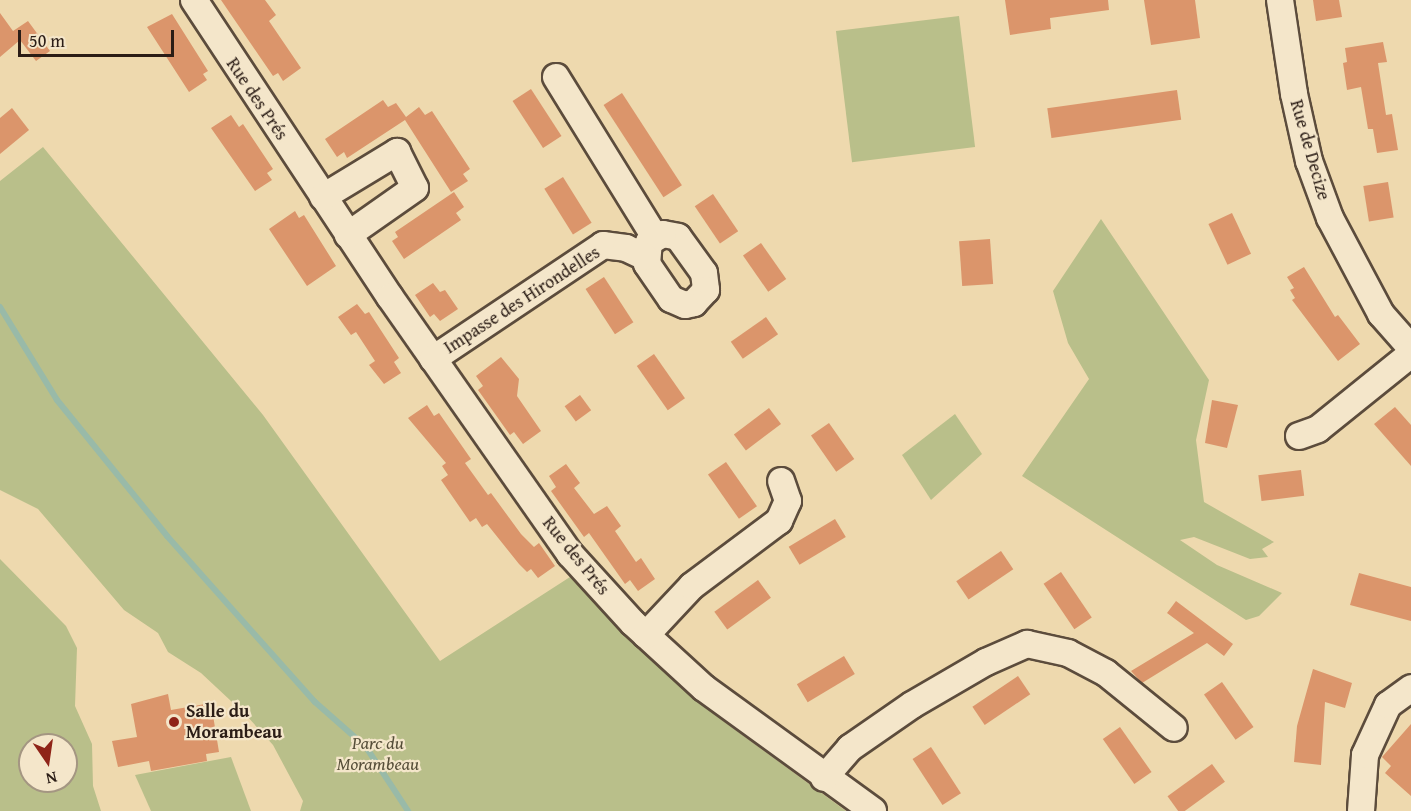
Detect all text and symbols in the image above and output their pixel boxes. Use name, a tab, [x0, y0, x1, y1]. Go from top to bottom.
scale bar	[21, 18, 177, 56]
text: 50 m	[29, 27, 65, 54]
street label: Rue des Prés	[222, 54, 292, 144]
street label: Rue de Decize	[1285, 97, 1335, 203]
street label: Impasse des Hirondelles	[440, 242, 604, 358]
street label: Rue des Prés	[538, 513, 614, 599]
place label: Salle du Morambeau	[186, 701, 282, 744]
marker: Salle du Morambeau	[167, 715, 181, 729]
north arrow	[18, 733, 78, 793]
park label: Parc du Morambeau	[337, 733, 419, 776]
text: N	[44, 766, 60, 791]

